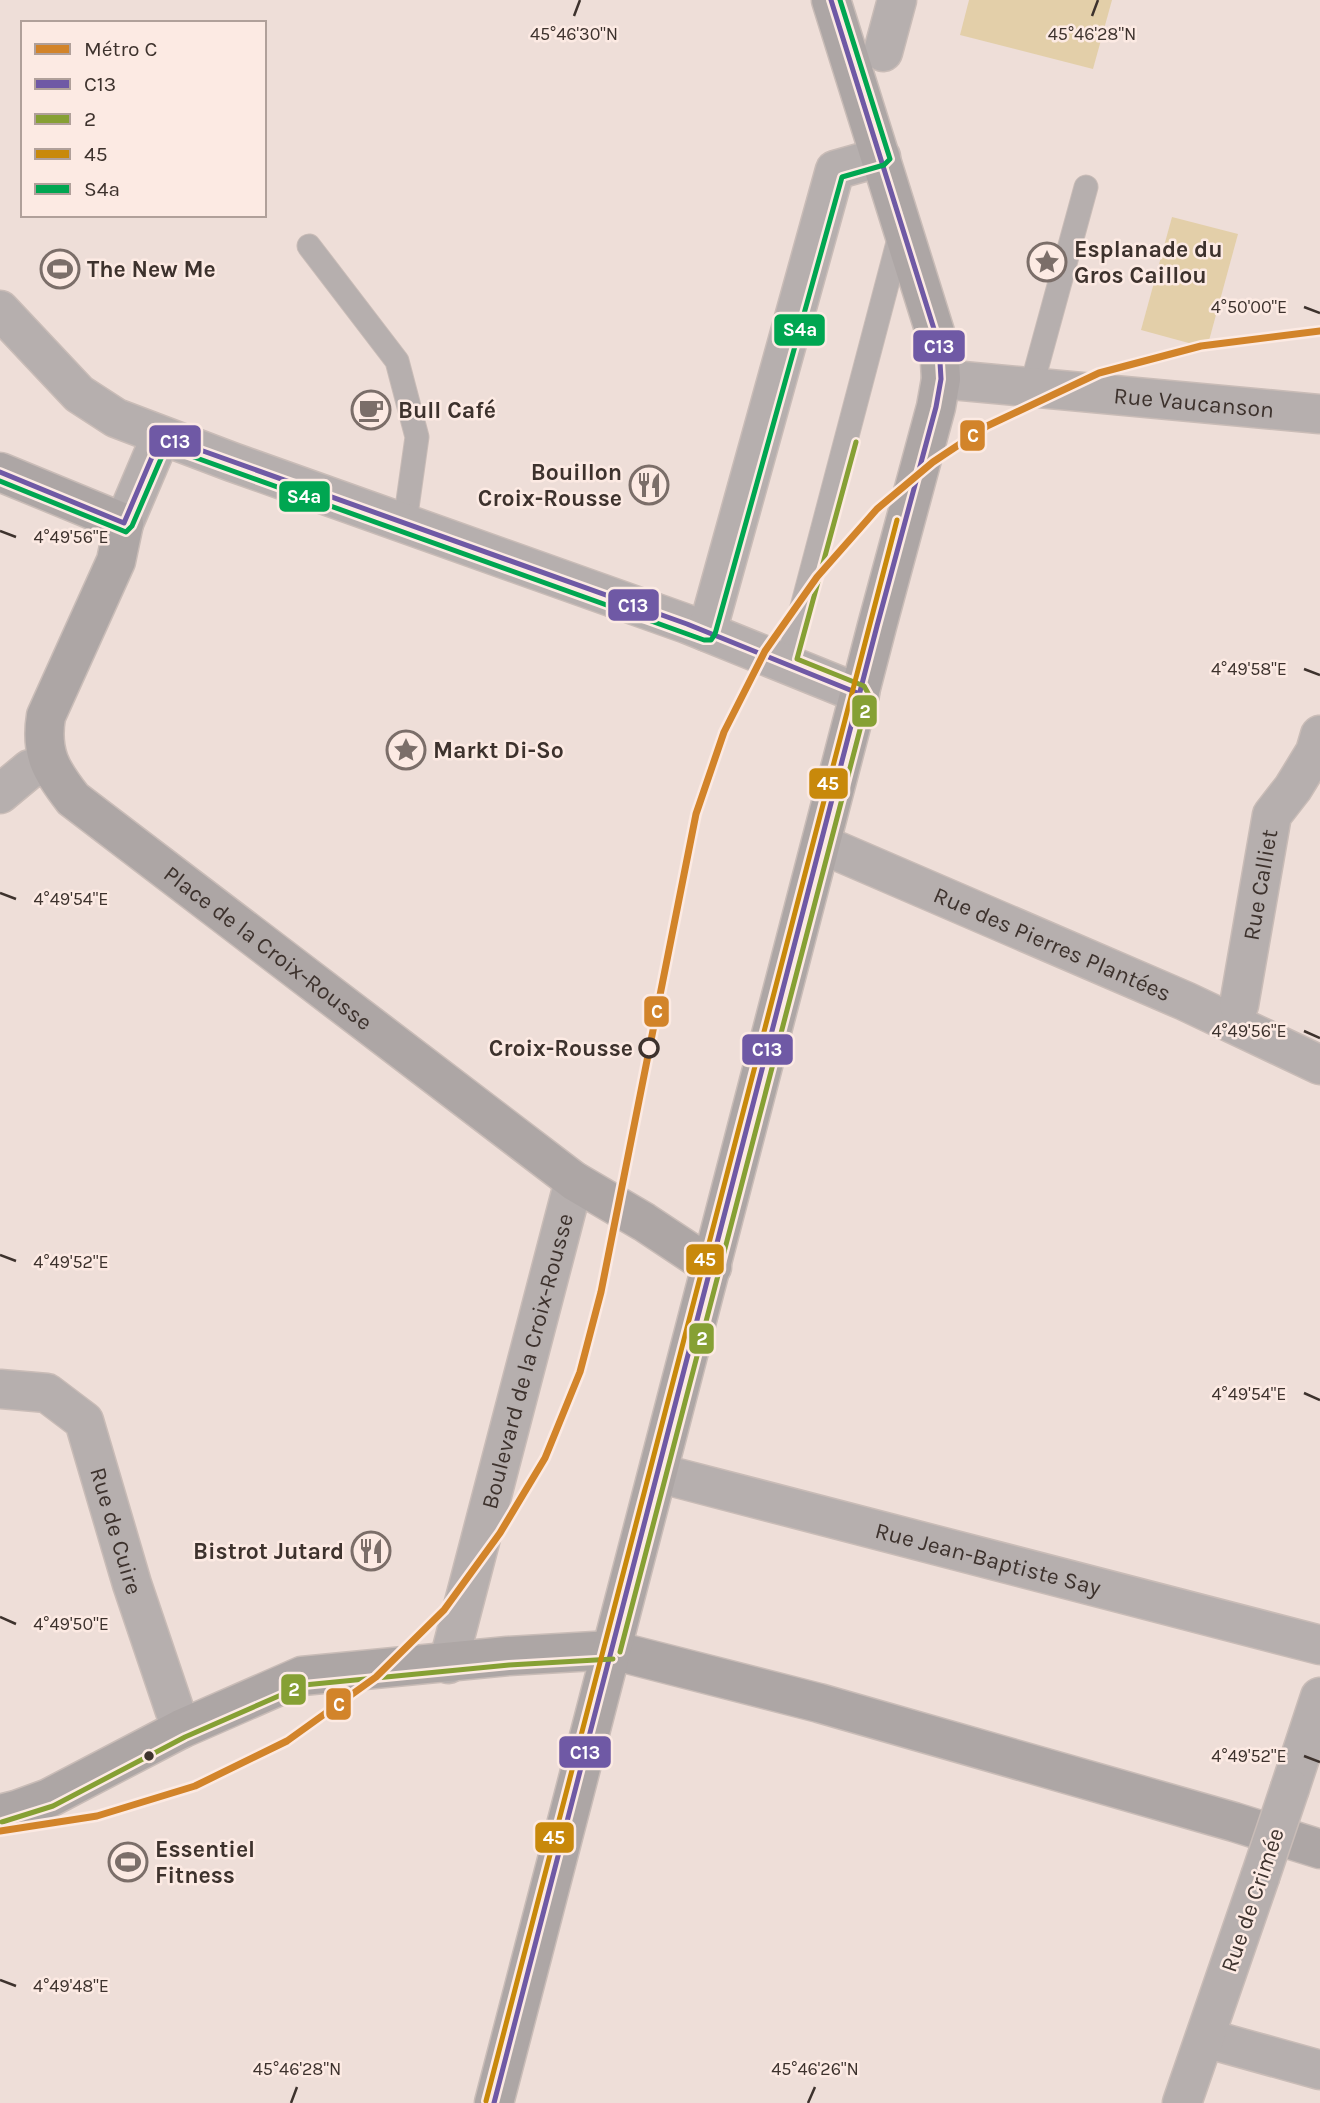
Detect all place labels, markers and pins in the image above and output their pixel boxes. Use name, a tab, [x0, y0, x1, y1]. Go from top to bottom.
place label: Esplanade du Gros Caillou	[1074, 236, 1223, 289]
place icon: Esplanade du Gros Caillou	[1026, 241, 1068, 283]
sports icon: The New Me	[39, 248, 81, 290]
place label: The New Me	[87, 256, 216, 283]
cafe icon: Bull Café	[350, 389, 392, 431]
place label: Bull Café	[398, 397, 496, 424]
place label: Bouillon Croix-Rousse	[478, 459, 622, 512]
restaurant icon: Bouillon Croix-Rousse	[628, 464, 670, 506]
place icon: Markt Di-So	[385, 729, 427, 771]
place label: Markt Di-So	[433, 737, 564, 764]
place label: Croix-Rousse	[489, 1035, 633, 1062]
marker: Croix-Rousse	[639, 1038, 659, 1058]
restaurant icon: Bistrot Jutard	[350, 1530, 392, 1572]
place label: Bistrot Jutard	[193, 1538, 344, 1565]
unlabelled marker	[142, 1749, 156, 1763]
place label: Essentiel Fitness	[155, 1836, 255, 1889]
sports icon: Essentiel Fitness	[107, 1841, 149, 1883]

